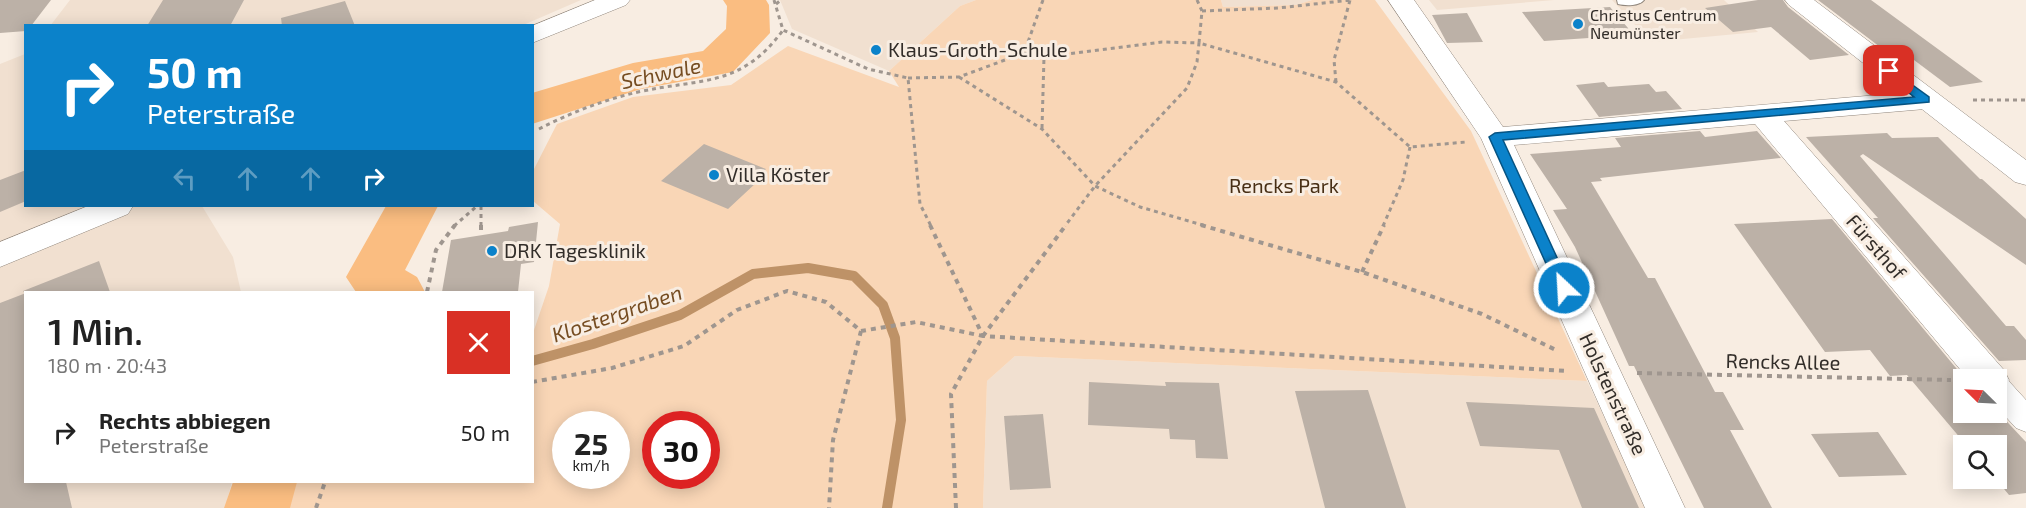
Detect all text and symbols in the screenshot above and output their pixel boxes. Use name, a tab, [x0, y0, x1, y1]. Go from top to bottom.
place label: Christus Centrum Neumünster	[1590, 5, 1717, 42]
marker: Christus Centrum Neumünster	[1571, 17, 1585, 31]
place label: Klaus-Groth-Schule	[888, 37, 1068, 61]
marker: Klaus-Groth-Schule	[869, 43, 883, 57]
pin	[1863, 45, 1914, 96]
text: 50 m	[147, 46, 243, 96]
icon: right	[48, 48, 126, 126]
water label: Schwale	[618, 52, 703, 93]
icon: arrive	[1872, 54, 1905, 87]
text: Peterstraße	[147, 97, 295, 129]
icon: left	[168, 162, 201, 195]
icon: ahead	[231, 162, 264, 195]
icon: ahead	[294, 162, 327, 195]
icon: right	[357, 162, 390, 195]
place label: Villa Köster	[726, 162, 830, 186]
marker: Villa Köster	[707, 168, 721, 182]
park label: Rencks Park	[1229, 173, 1339, 197]
street label: Fürsthof	[1842, 209, 1912, 284]
place label: DRK Tagesklinik	[504, 238, 646, 262]
marker: DRK Tagesklinik	[485, 244, 499, 258]
position arrow	[1532, 256, 1596, 320]
water label: Klostergraben	[548, 279, 685, 347]
text: 1 Min.	[48, 309, 143, 352]
button: close	[447, 311, 510, 374]
street label: Holstenstraße	[1575, 329, 1653, 458]
street label: Rencks Allee	[1726, 348, 1840, 374]
text: 180 m · 20:43	[48, 353, 167, 377]
north arrow	[1953, 369, 2007, 423]
map controls	[1953, 369, 2007, 489]
text: Rechts abbiegen	[99, 407, 271, 433]
speed limit sign: 30	[642, 411, 720, 489]
icon: right	[48, 416, 81, 449]
text: 50 m	[461, 419, 510, 445]
text: 25	[574, 425, 608, 461]
text: Peterstraße	[99, 433, 209, 457]
button: search	[1953, 435, 2007, 489]
text: km/h	[572, 456, 610, 474]

